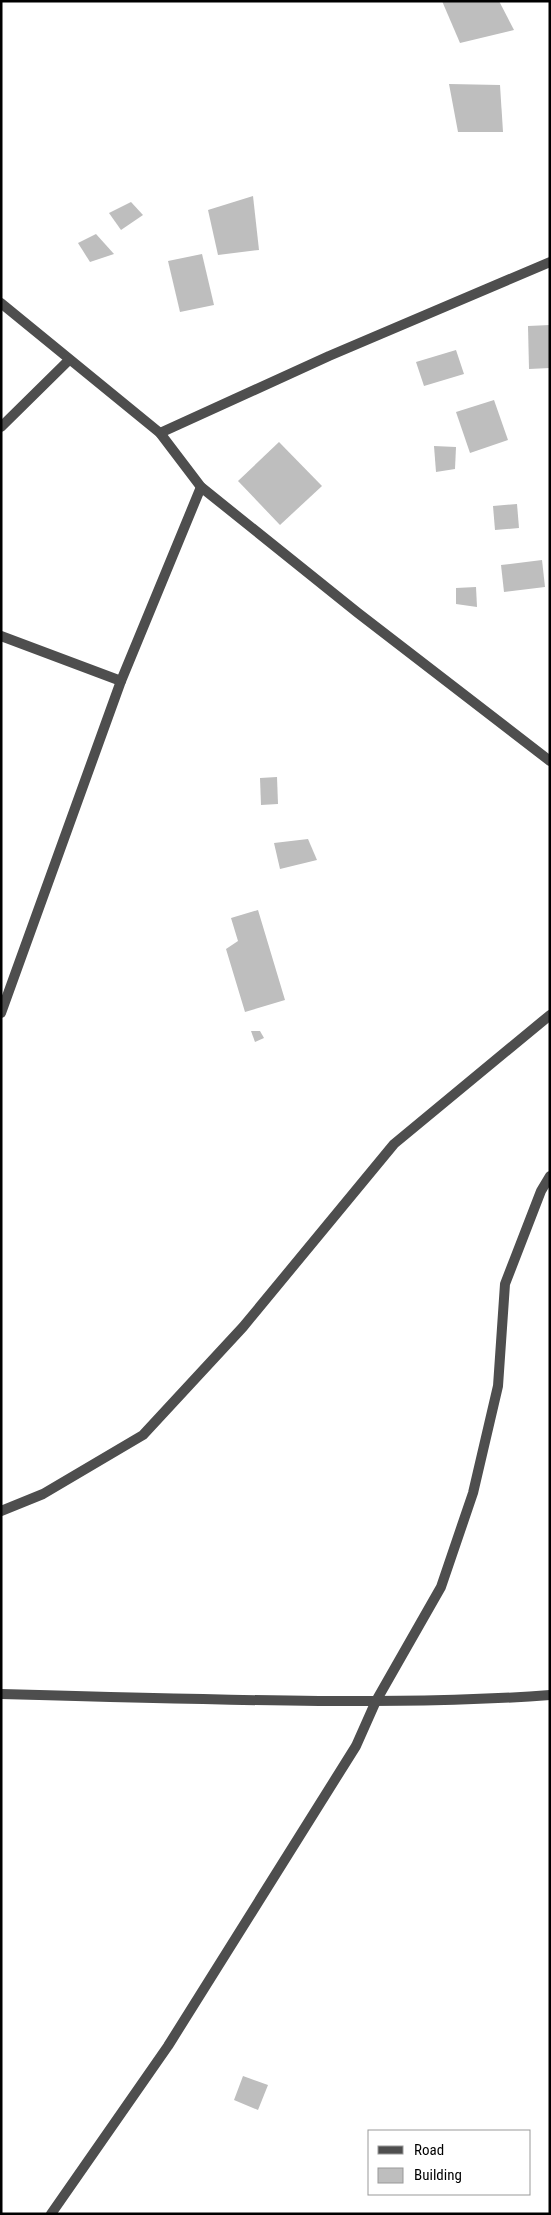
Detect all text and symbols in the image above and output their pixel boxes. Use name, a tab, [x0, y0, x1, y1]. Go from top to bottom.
legend	[368, 2130, 531, 2195]
text: Road	[414, 2141, 444, 2159]
text: Building	[414, 2166, 462, 2184]

